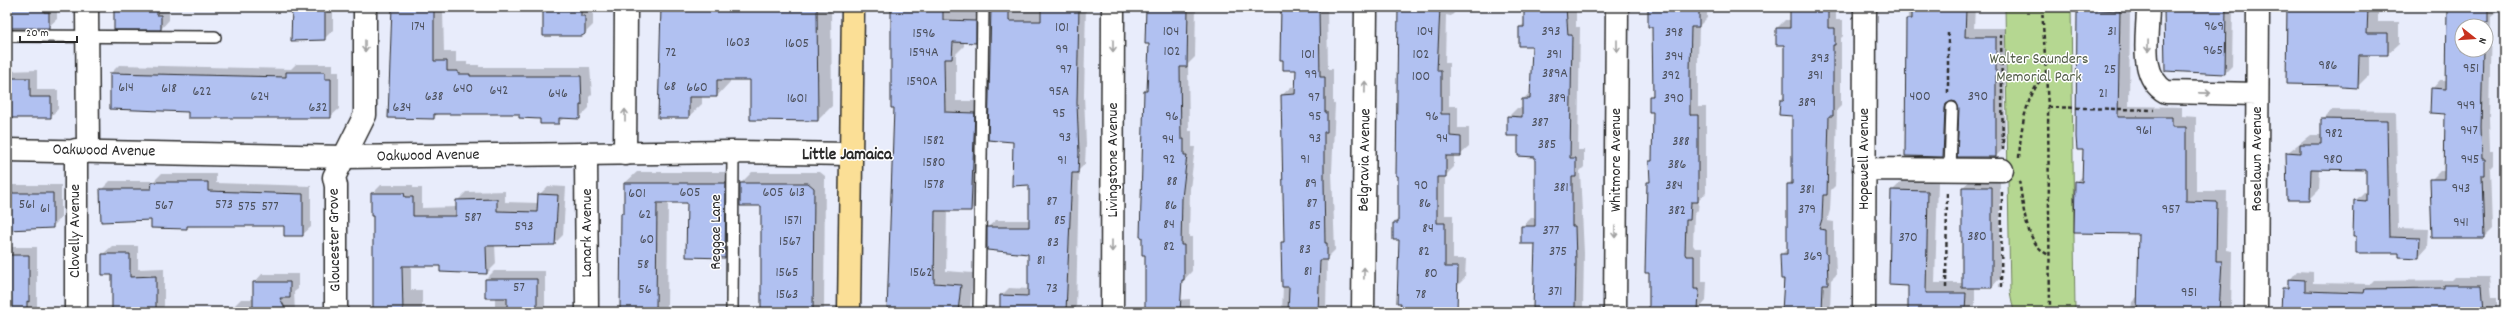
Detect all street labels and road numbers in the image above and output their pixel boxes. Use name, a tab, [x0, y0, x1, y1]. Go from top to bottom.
street label: Livingstone Avenue	[1102, 102, 1125, 218]
street label: Roselawn Avenue	[2246, 106, 2269, 212]
street label: Belgravia Avenue	[1353, 108, 1377, 212]
street label: Whitmore Avenue	[1605, 108, 1628, 212]
street label: Hopewell Avenue	[1853, 108, 1876, 210]
street label: Oakwood Avenue	[52, 139, 156, 163]
street label: Oakwood Avenue	[376, 144, 480, 168]
street label: Clovelly Avenue	[64, 184, 87, 278]
street label: Gloucester Grove	[323, 188, 347, 292]
street label: Lanark Avenue	[576, 189, 599, 277]
street label: Reggae Lane	[705, 194, 728, 270]

